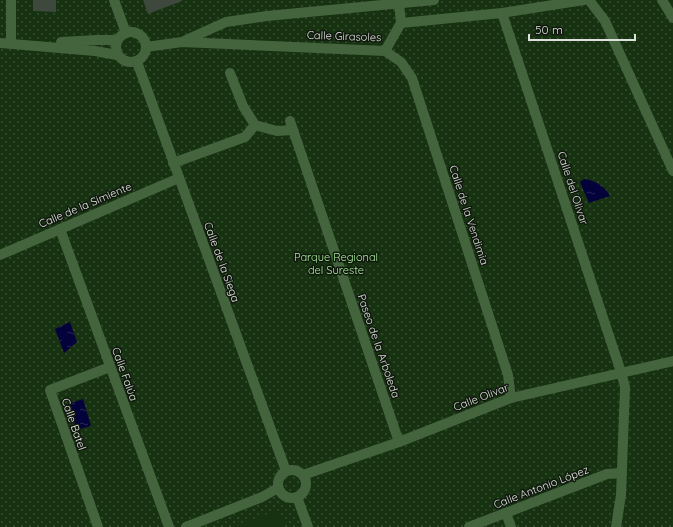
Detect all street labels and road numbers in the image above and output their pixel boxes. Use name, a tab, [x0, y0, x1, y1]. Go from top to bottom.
street label: Calle Girasoles	[307, 28, 381, 44]
street label: Calle del Olivar	[555, 149, 592, 227]
street label: Calle de la Vendimia	[446, 163, 492, 267]
street label: Calle de la Simiente	[36, 179, 134, 231]
street label: Calle de la Siega	[201, 220, 243, 304]
street label: Paseo de la Arboleda	[355, 292, 403, 400]
street label: Calle Falúa	[109, 345, 141, 403]
street label: Calle Olivar	[451, 380, 511, 414]
street label: Calle Batel	[59, 396, 89, 452]
street label: Calle Antonio López	[491, 462, 591, 512]

